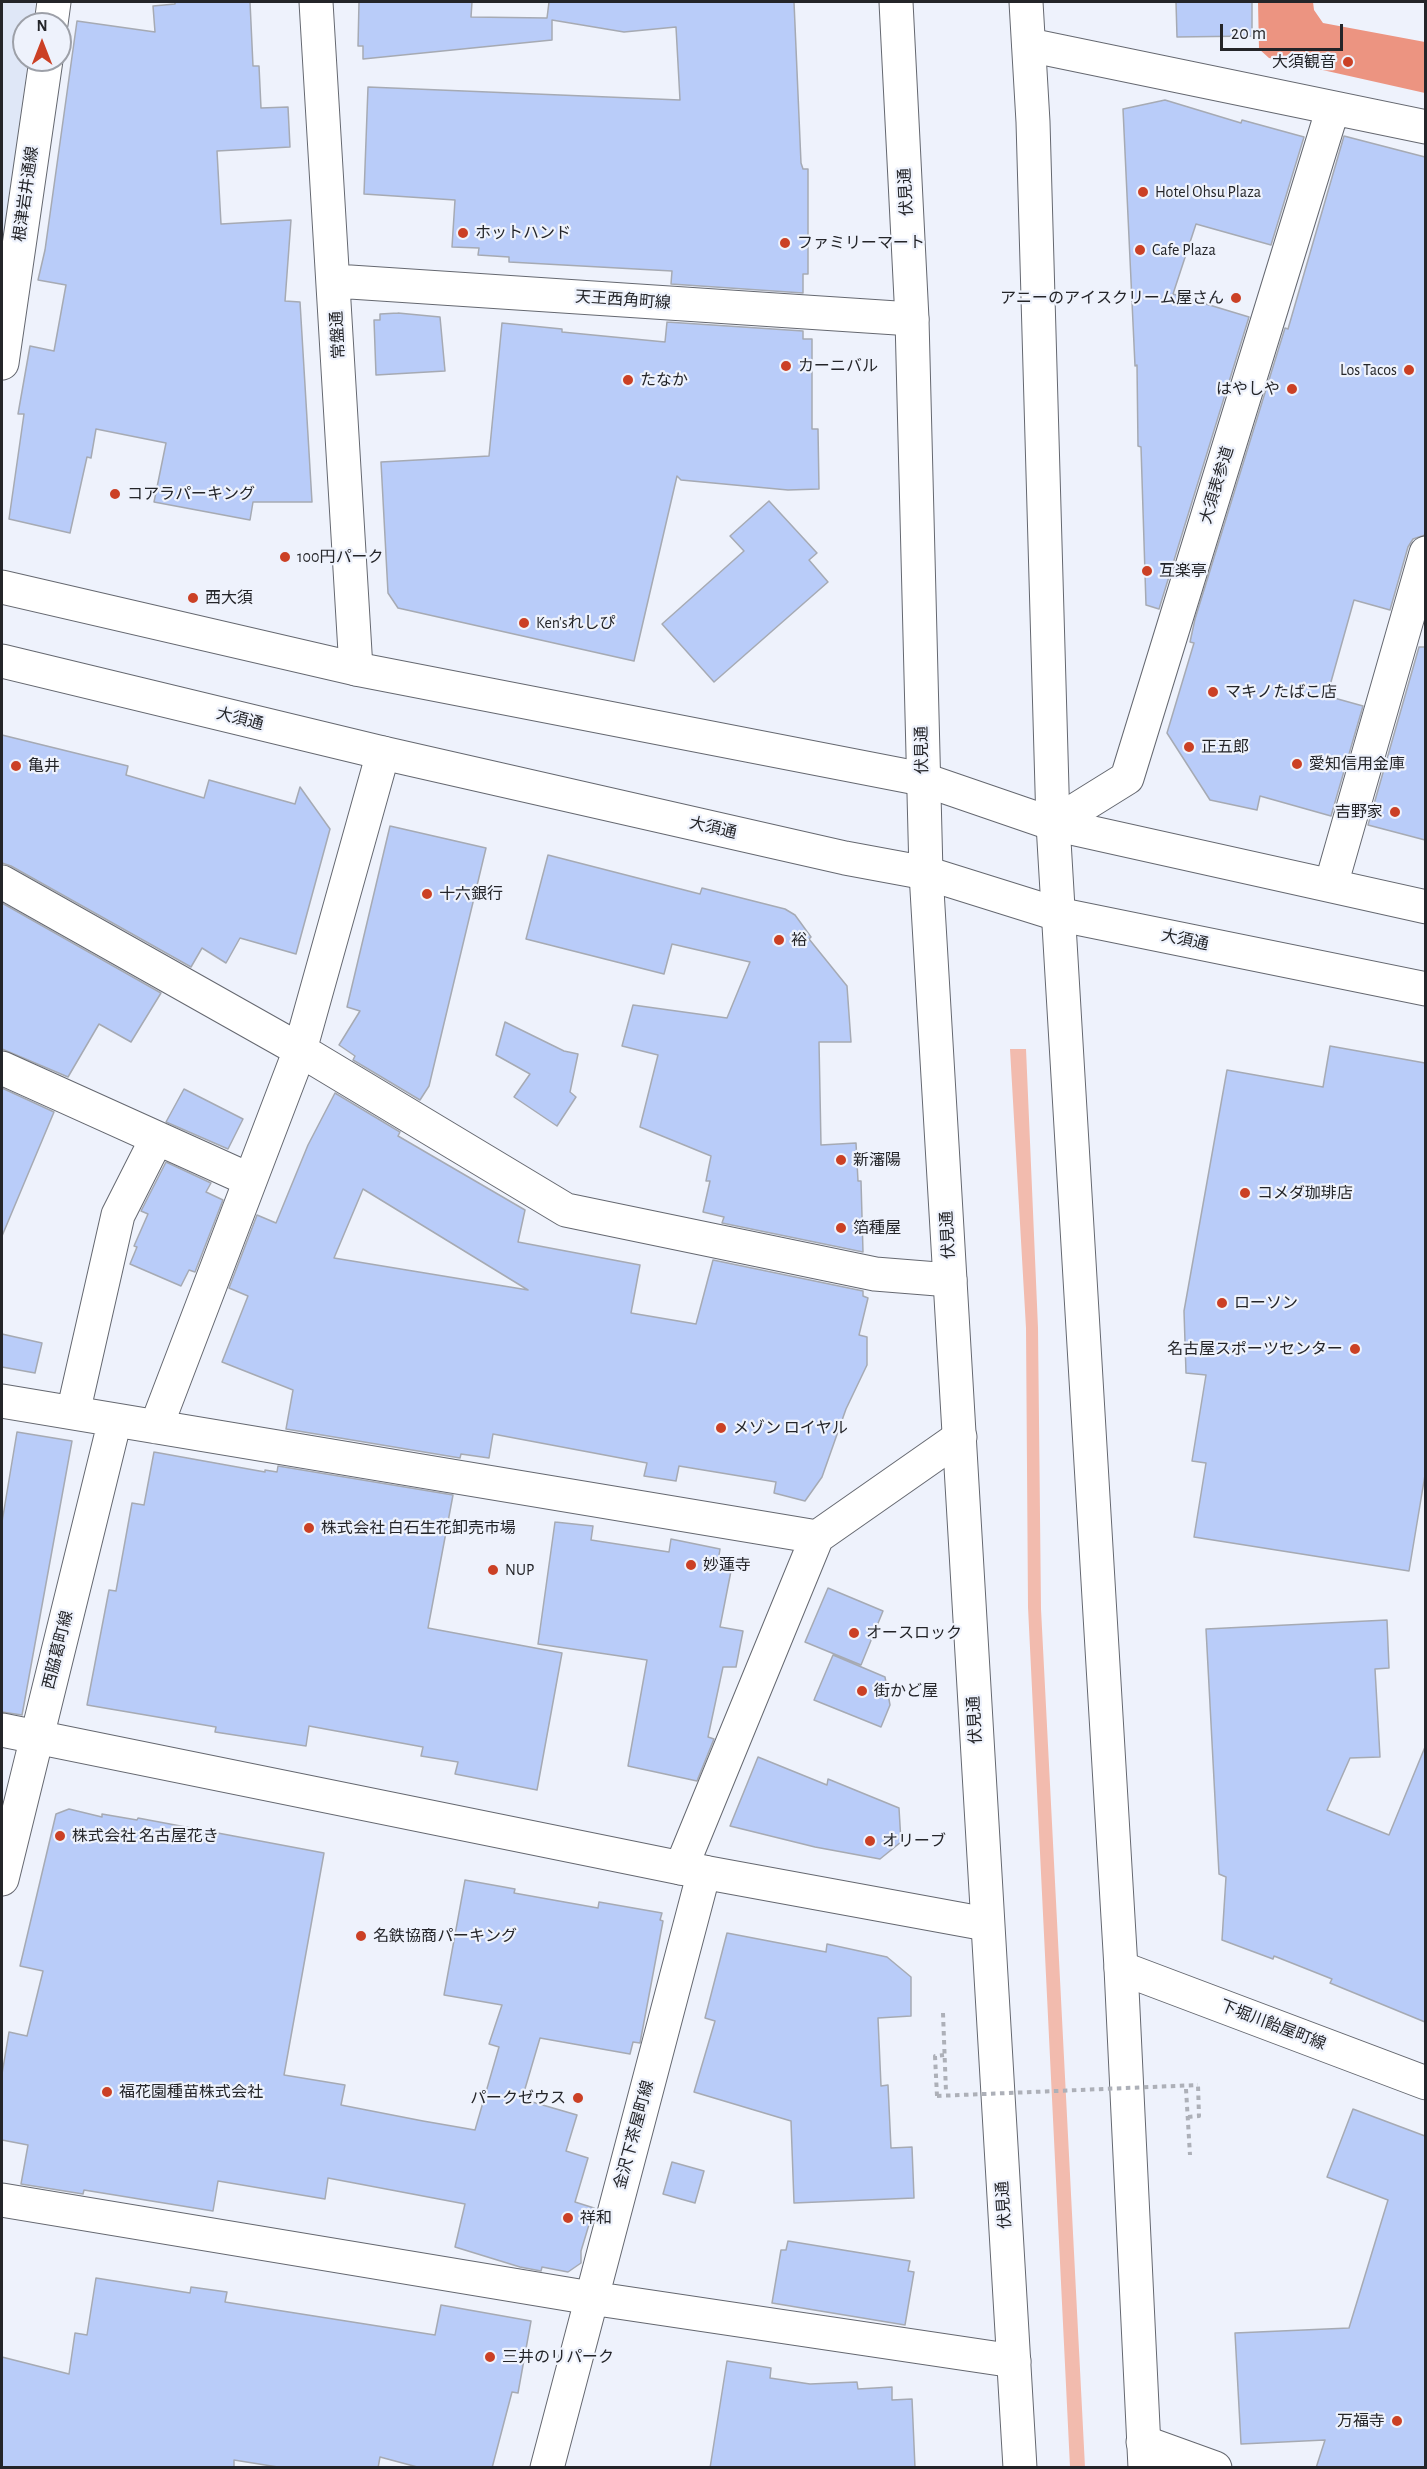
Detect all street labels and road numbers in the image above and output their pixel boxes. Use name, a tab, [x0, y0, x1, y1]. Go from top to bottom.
street label: 根津岩井通線	[10, 145, 42, 243]
street label: 伏見通	[895, 168, 917, 216]
street label: 天王西角町線	[574, 287, 672, 313]
street label: 常盤通	[327, 311, 349, 359]
street label: 大須表参道	[1196, 444, 1238, 526]
street label: 大須通	[214, 704, 266, 734]
street label: 伏見通	[912, 726, 932, 774]
street label: 大須通	[687, 813, 739, 843]
street label: 大須通	[1160, 926, 1210, 954]
street label: 伏見通	[937, 1211, 959, 1259]
street label: 西脇葛町線	[39, 1609, 77, 1691]
street label: 伏見通	[964, 1696, 986, 1744]
street label: 下堀川飴屋町線	[1217, 1996, 1329, 2054]
street label: 金沢下茶屋町線	[610, 2078, 658, 2192]
street label: 伏見通	[993, 2180, 1015, 2230]

